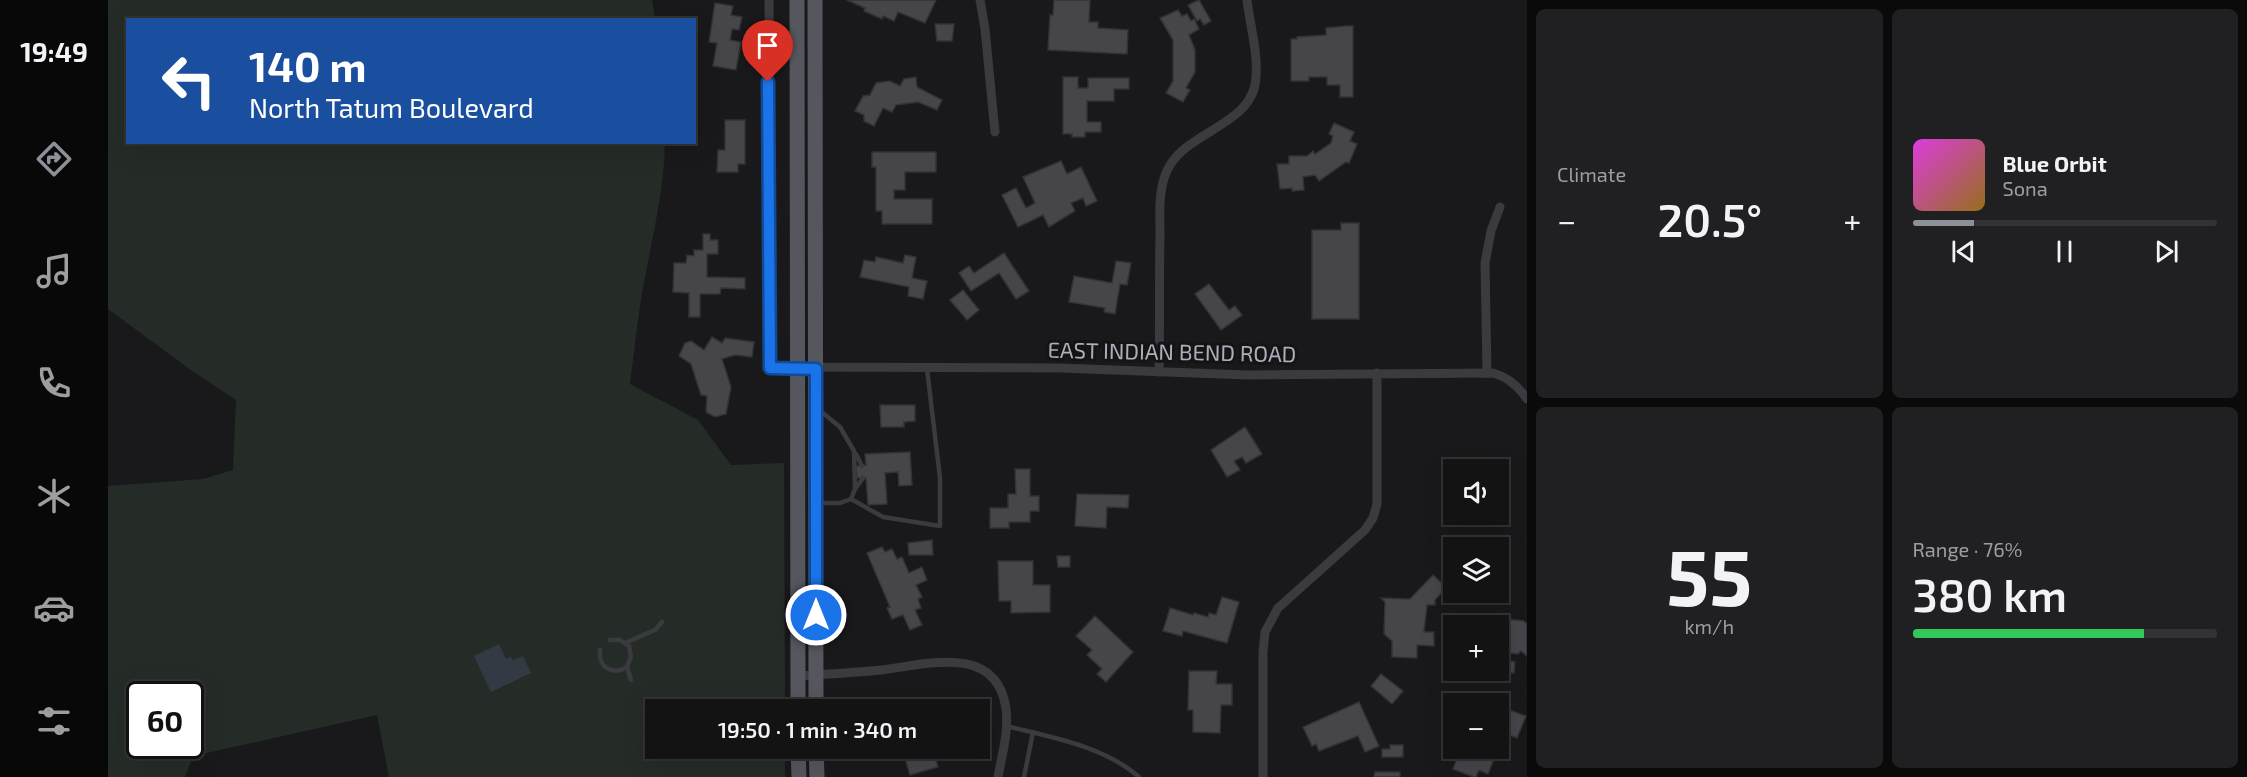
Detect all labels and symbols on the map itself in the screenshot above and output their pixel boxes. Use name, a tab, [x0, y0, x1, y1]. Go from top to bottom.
pin	[742, 20, 793, 82]
street label: EAST INDIAN BEND ROAD	[1047, 336, 1297, 366]
position arrow	[784, 583, 848, 647]
speed limit sign: 60	[126, 681, 204, 759]

